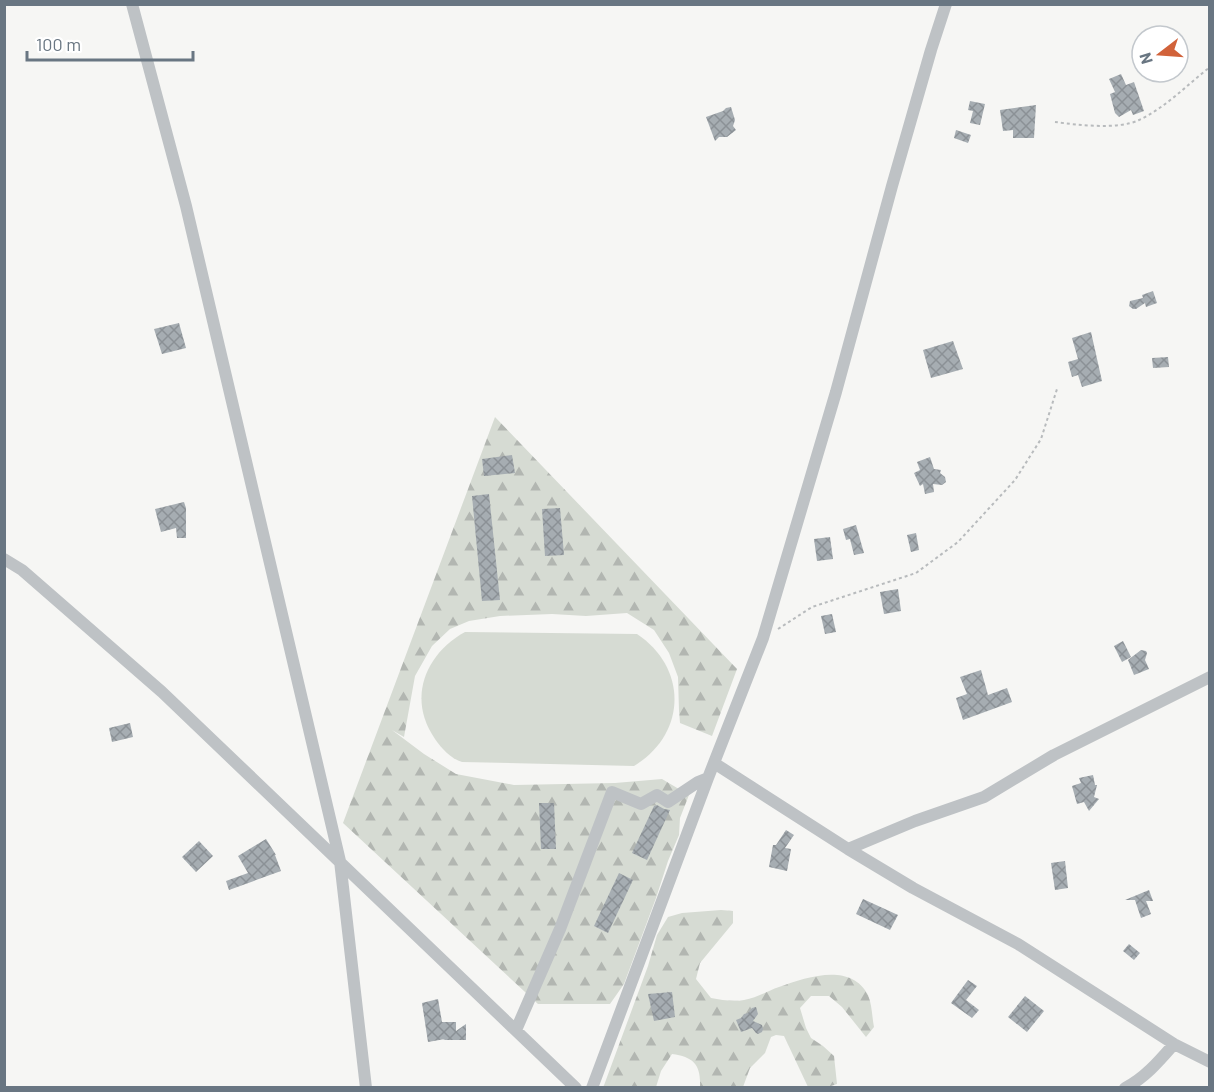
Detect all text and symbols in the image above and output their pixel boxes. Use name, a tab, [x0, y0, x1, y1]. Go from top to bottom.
scale bar	[27, 24, 194, 62]
north arrow	[1130, 24, 1190, 84]
text: 100 m	[36, 33, 81, 55]
text: N	[1135, 51, 1156, 66]

